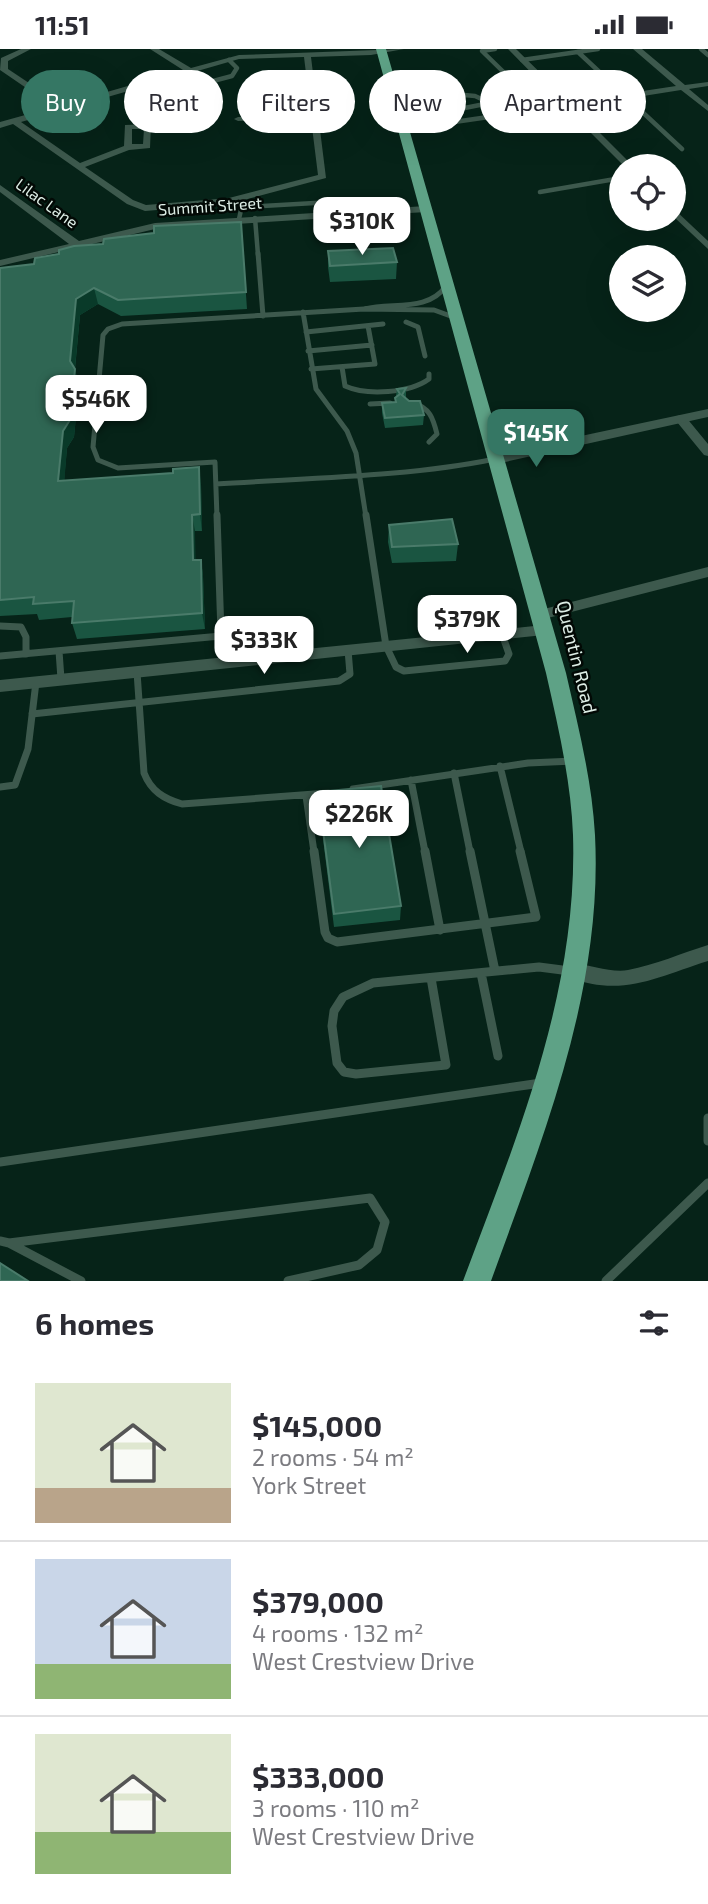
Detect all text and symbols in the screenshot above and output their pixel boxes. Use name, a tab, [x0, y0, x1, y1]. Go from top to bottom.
text: 11:51	[35, 9, 90, 40]
chip: Buy	[21, 70, 110, 133]
chip: Rent	[124, 70, 223, 133]
chip: Filters	[237, 70, 355, 133]
chip: New	[369, 70, 466, 133]
chip: Apartment	[480, 70, 646, 133]
map controls	[609, 154, 686, 322]
button: locate	[609, 154, 686, 231]
street label: Lilac Lane	[13, 174, 82, 231]
street label: Summit Street	[157, 192, 263, 219]
pin: $310K	[313, 197, 411, 257]
text: $310K	[329, 206, 395, 234]
button: layers	[609, 245, 686, 322]
pin: $546K	[47, 375, 145, 435]
text: $546K	[62, 384, 130, 412]
pin: $145K	[487, 409, 585, 469]
text: $145K	[503, 418, 569, 446]
pin: $379K	[418, 595, 516, 655]
street label: Quentin Road	[552, 598, 603, 716]
text: $379K	[434, 604, 500, 632]
pin: $333K	[215, 617, 313, 676]
text: $333K	[230, 625, 298, 653]
pin: $226K	[310, 791, 408, 850]
text: $226K	[325, 799, 393, 827]
icon: filters	[635, 1304, 673, 1342]
text: 6 homes	[35, 1305, 154, 1341]
text: $145,000	[252, 1407, 382, 1443]
icon: home	[91, 1411, 175, 1495]
text: 2 rooms · 54 m²	[252, 1443, 414, 1471]
text: York Street	[252, 1471, 366, 1499]
text: $379,000	[252, 1583, 384, 1619]
icon: home	[91, 1587, 175, 1671]
text: 4 rooms · 132 m²	[252, 1619, 424, 1647]
text: West Crestview Drive	[252, 1647, 475, 1675]
text: $333,000	[252, 1758, 384, 1794]
icon: home	[91, 1762, 175, 1846]
text: 3 rooms · 110 m²	[252, 1794, 419, 1822]
text: West Crestview Drive	[252, 1822, 475, 1850]

